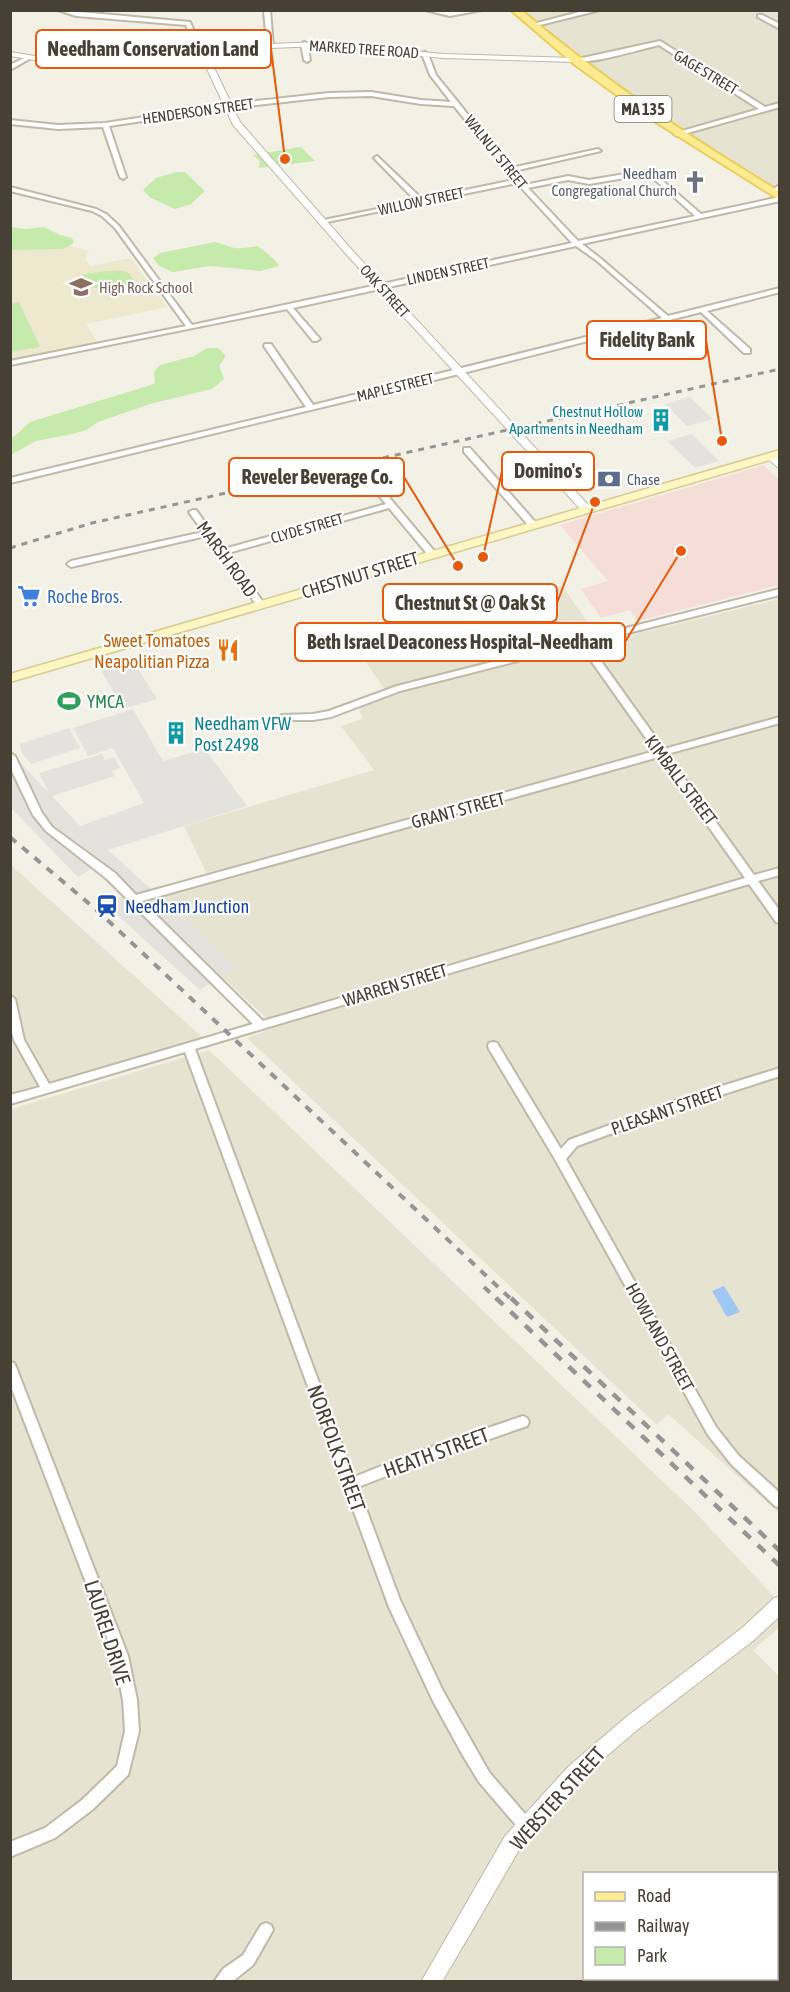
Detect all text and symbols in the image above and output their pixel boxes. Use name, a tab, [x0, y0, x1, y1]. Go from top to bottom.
callout: Needham Conservation Land	[36, 30, 271, 68]
text: Needham Conservation Land	[47, 37, 259, 60]
street label: MARKED TREE ROAD	[309, 37, 419, 61]
street label: GAGE STREET	[671, 46, 741, 98]
street label: HENDERSON STREET	[141, 95, 255, 127]
road number: MA 135	[614, 96, 672, 122]
street label: WALNUT STREET	[461, 112, 531, 193]
place label: Needham Congregational Church	[551, 165, 677, 199]
church icon: Needham Congregational Church	[682, 169, 708, 195]
street label: WILLOW STREET	[377, 184, 466, 218]
street label: LINDEN STREET	[405, 254, 491, 288]
street label: OAK STREET	[357, 261, 413, 321]
school or university icon: High Rock School	[68, 274, 94, 300]
place label: High Rock School	[99, 279, 193, 296]
callout: Fidelity Bank	[587, 321, 706, 359]
text: Fidelity Bank	[599, 328, 695, 351]
street label: MAPLE STREET	[355, 369, 436, 405]
place label: Chestnut Hollow Apartments in Needham	[509, 403, 643, 437]
building icon: Chestnut Hollow Apartments in Needham	[648, 407, 674, 433]
callout: Domino's	[502, 452, 594, 490]
callout: Reveler Beverage Co.	[229, 458, 404, 496]
text: Domino's	[514, 459, 582, 482]
text: Reveler Beverage Co.	[241, 465, 393, 488]
bank icon: Chase	[596, 466, 622, 492]
place label: Chase	[627, 471, 660, 488]
street label: CLYDE STREET	[269, 509, 346, 546]
street label: MARSH ROAD	[192, 517, 262, 601]
street label: CHESTNUT STREET	[299, 547, 421, 603]
supermarket icon: Roche Bros.	[16, 583, 42, 609]
callout: Chestnut St @ Oak St	[383, 584, 557, 622]
place label: Roche Bros.	[47, 586, 122, 607]
text: Chestnut St @ Oak St	[395, 591, 545, 614]
callout: Beth Israel Deaconess Hospital–Needham	[295, 623, 625, 661]
place label: Sweet Tomatoes Neapolitian Pizza	[94, 630, 210, 672]
text: Beth Israel Deaconess Hospital–Needham	[307, 630, 613, 653]
restaurant icon: Sweet Tomatoes Neapolitian Pizza	[215, 637, 241, 663]
sports icon: YMCA	[56, 688, 82, 714]
place label: YMCA	[87, 691, 124, 712]
place label: Needham VFW Post 2498	[194, 713, 291, 755]
building icon: Needham VFW Post 2498	[163, 720, 189, 746]
street label: KIMBALL STREET	[640, 731, 722, 829]
street label: GRANT STREET	[409, 787, 507, 833]
station icon: Needham Junction	[94, 893, 120, 919]
place label: Needham Junction	[125, 896, 249, 917]
street label: WARREN STREET	[340, 959, 450, 1011]
street label: PLEASANT STREET	[608, 1081, 726, 1139]
street label: HOWLAND STREET	[622, 1279, 698, 1395]
street label: NORFOLK STREET	[303, 1381, 371, 1515]
street label: HEATH STREET	[380, 1422, 492, 1482]
street label: LAUREL DRIVE	[80, 1577, 136, 1687]
street label: WEBSTER STREET	[505, 1742, 609, 1854]
legend	[583, 1872, 778, 1980]
text: Road	[637, 1885, 671, 1906]
text: Railway	[637, 1915, 689, 1936]
text: Park	[637, 1945, 667, 1966]

